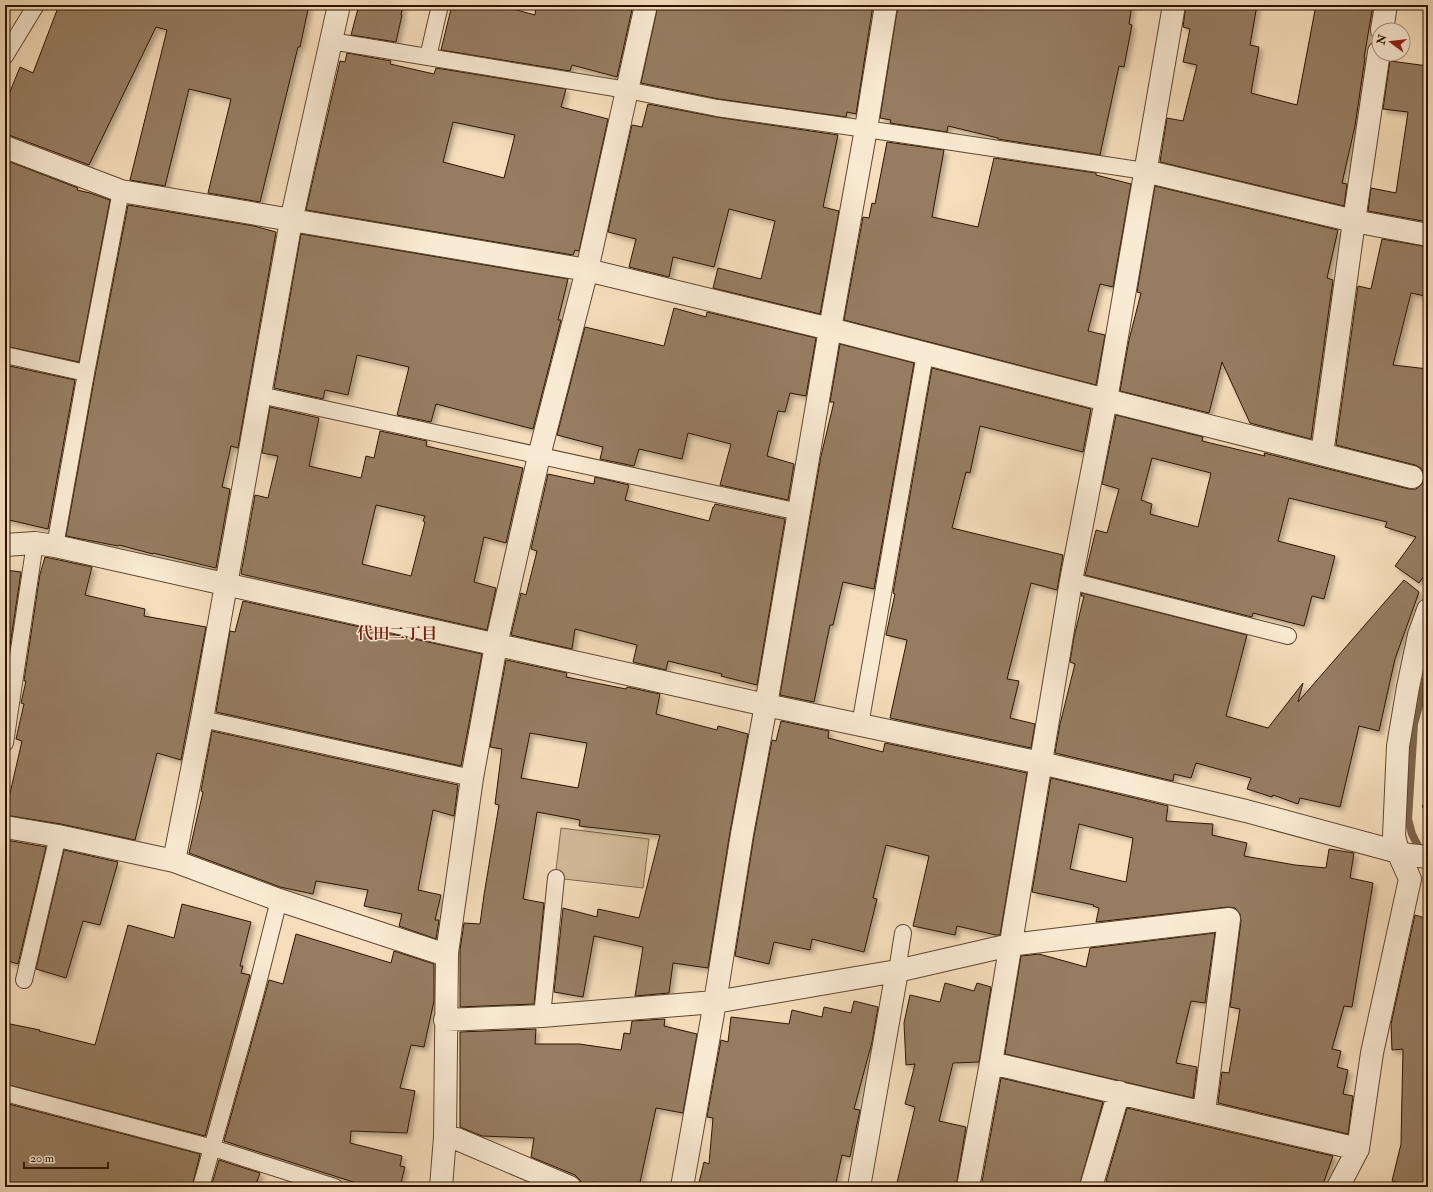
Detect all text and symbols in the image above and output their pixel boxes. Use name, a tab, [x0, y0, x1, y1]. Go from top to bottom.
north arrow	[1371, 22, 1411, 62]
text: N	[1374, 32, 1390, 47]
district label: 代田二丁目	[357, 624, 437, 644]
scale bar	[24, 1144, 108, 1170]
text: 20 m	[30, 1151, 55, 1166]

